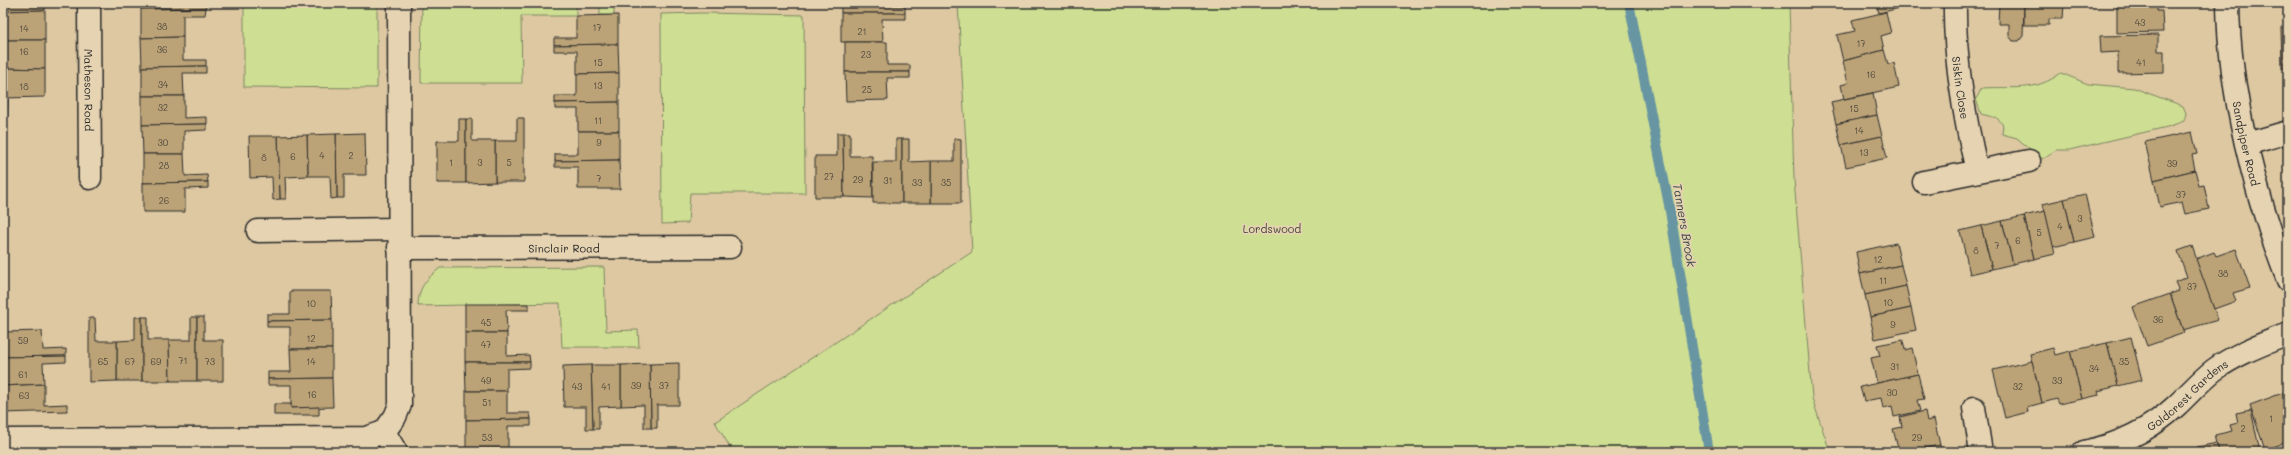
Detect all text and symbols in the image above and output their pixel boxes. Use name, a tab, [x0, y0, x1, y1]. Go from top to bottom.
house number: 43	[2135, 17, 2145, 28]
house number: 38	[157, 21, 168, 32]
house number: 17	[592, 22, 602, 33]
house number: 14	[19, 23, 29, 34]
house number: 21	[857, 26, 867, 37]
house number: 17	[1856, 38, 1866, 49]
house number: 36	[157, 44, 167, 55]
house number: 16	[19, 46, 29, 57]
street label: Matheson Road	[82, 49, 97, 131]
house number: 23	[861, 49, 871, 60]
street label: Siskin Close	[1950, 56, 1973, 120]
house number: 15	[593, 57, 603, 68]
house number: 41	[2136, 57, 2146, 68]
house number: 16	[1866, 69, 1876, 80]
house number: 34	[158, 79, 169, 90]
house number: 13	[593, 80, 603, 91]
house number: 18	[19, 81, 29, 92]
house number: 25	[862, 84, 872, 95]
street label: Sandpiper Road	[2230, 100, 2264, 188]
house number: 32	[158, 102, 168, 113]
house number: 15	[1849, 103, 1859, 114]
house number: 11	[594, 115, 602, 126]
house number: 14	[1854, 125, 1864, 136]
house number: 30	[158, 137, 169, 148]
house number: 9	[596, 137, 602, 148]
house number: 13	[1859, 147, 1869, 158]
house number: 4	[319, 150, 325, 161]
house number: 2	[348, 150, 354, 161]
house number: 6	[290, 151, 296, 162]
house number: 8	[261, 152, 267, 163]
house number: 1	[449, 157, 453, 168]
house number: 3	[477, 157, 483, 168]
house number: 5	[506, 157, 512, 168]
house number: 39	[2167, 158, 2178, 169]
house number: 28	[159, 160, 170, 171]
house number: 27	[824, 171, 834, 182]
house number: 7	[596, 173, 602, 184]
house number: 29	[853, 174, 864, 185]
house number: 31	[883, 175, 893, 186]
house number: 33	[912, 177, 922, 188]
house number: 35	[941, 177, 951, 188]
water label: Tanners Brook	[1670, 182, 1700, 269]
house number: 37	[2176, 189, 2186, 200]
house number: 26	[159, 195, 169, 206]
house number: 3	[2077, 213, 2083, 224]
park label: Lordswood	[1243, 221, 1301, 236]
house number: 4	[2057, 221, 2063, 232]
house number: 5	[2036, 227, 2042, 238]
house number: 6	[2015, 235, 2021, 246]
street label: Sinclair Road	[528, 240, 600, 255]
house number: 7	[1994, 240, 2000, 251]
house number: 8	[1973, 245, 1979, 256]
house number: 12	[1873, 254, 1883, 265]
house number: 38	[2218, 268, 2229, 279]
house number: 11	[1879, 275, 1887, 286]
house number: 37	[2187, 281, 2197, 292]
house number: 10	[1883, 297, 1893, 308]
house number: 10	[306, 298, 316, 309]
house number: 36	[2153, 314, 2163, 325]
house number: 45	[481, 317, 491, 328]
house number: 9	[1890, 319, 1896, 330]
house number: 12	[306, 333, 316, 344]
house number: 59	[18, 335, 29, 346]
house number: 47	[481, 339, 491, 350]
house number: 71	[178, 355, 188, 366]
street label: Goldcrest Gardens	[2144, 355, 2230, 434]
house number: 65	[98, 356, 108, 367]
house number: 67	[125, 356, 135, 367]
house number: 69	[151, 356, 162, 367]
house number: 73	[205, 356, 215, 367]
house number: 14	[306, 356, 316, 367]
house number: 35	[2119, 356, 2129, 367]
house number: 31	[1890, 361, 1900, 372]
house number: 34	[2089, 363, 2100, 374]
house number: 61	[18, 369, 28, 380]
house number: 49	[481, 375, 492, 386]
house number: 33	[2052, 375, 2062, 386]
house number: 39	[631, 380, 642, 391]
house number: 37	[659, 380, 669, 391]
house number: 43	[572, 381, 582, 392]
house number: 41	[601, 381, 611, 392]
house number: 32	[2013, 381, 2023, 392]
house number: 30	[1887, 387, 1898, 398]
house number: 16	[307, 389, 317, 400]
house number: 63	[19, 390, 29, 401]
house number: 51	[482, 397, 492, 408]
house number: 1	[2269, 413, 2273, 424]
house number: 2	[2240, 423, 2246, 434]
house number: 53	[482, 432, 492, 443]
house number: 29	[1912, 432, 1923, 443]

